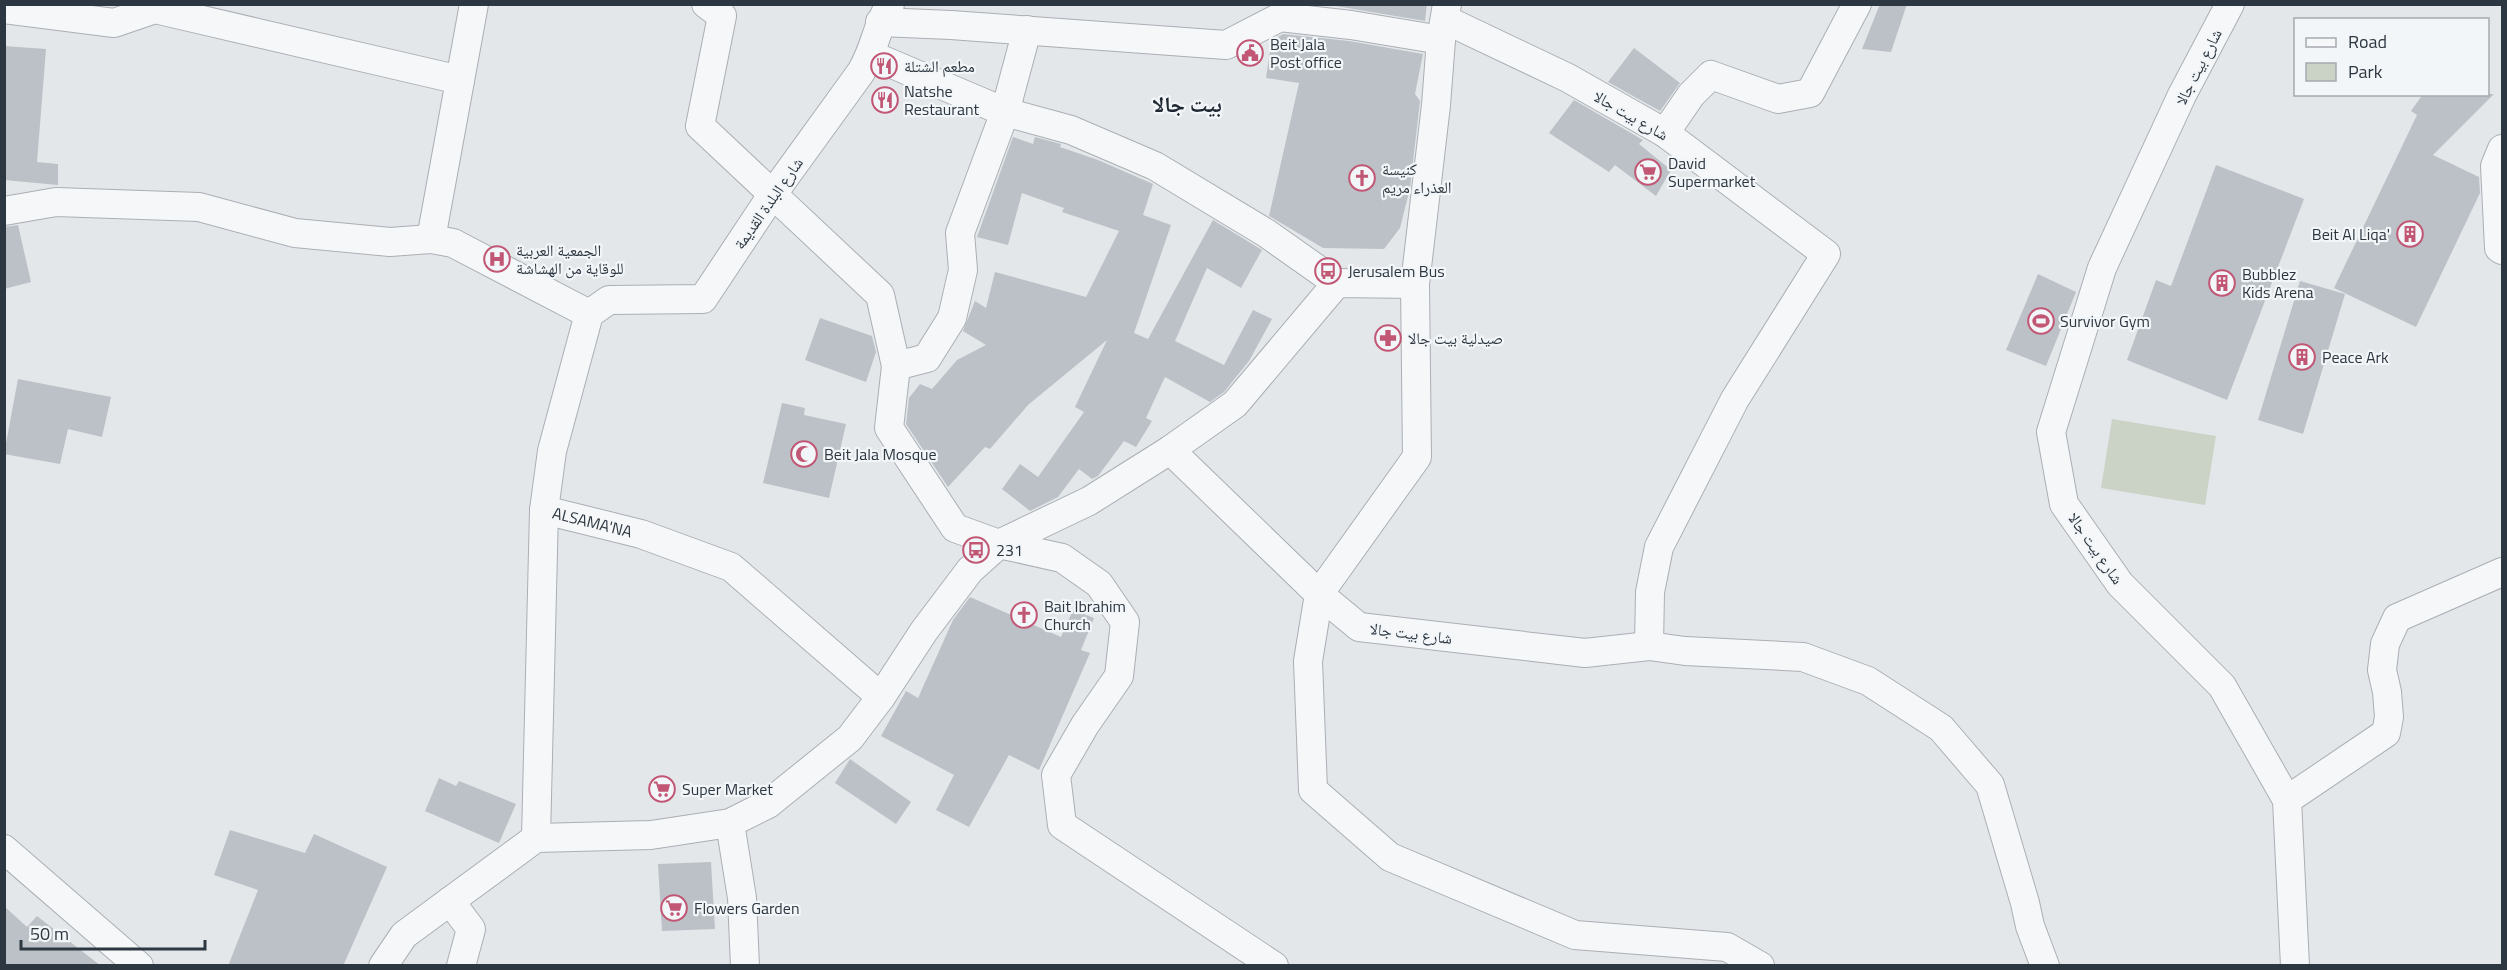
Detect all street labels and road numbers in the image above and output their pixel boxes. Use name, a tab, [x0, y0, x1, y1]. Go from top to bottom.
street label: شارع بيت جالا	[2168, 24, 2228, 110]
street label: شارع بيت جالا	[1589, 84, 1673, 146]
street label: شارع البلدة القديمة	[727, 152, 809, 254]
street label: ALSAMA'NA	[550, 501, 635, 544]
street label: شارع بيت جالا	[2062, 507, 2130, 589]
street label: شارع بيت جالا	[1368, 616, 1454, 650]

